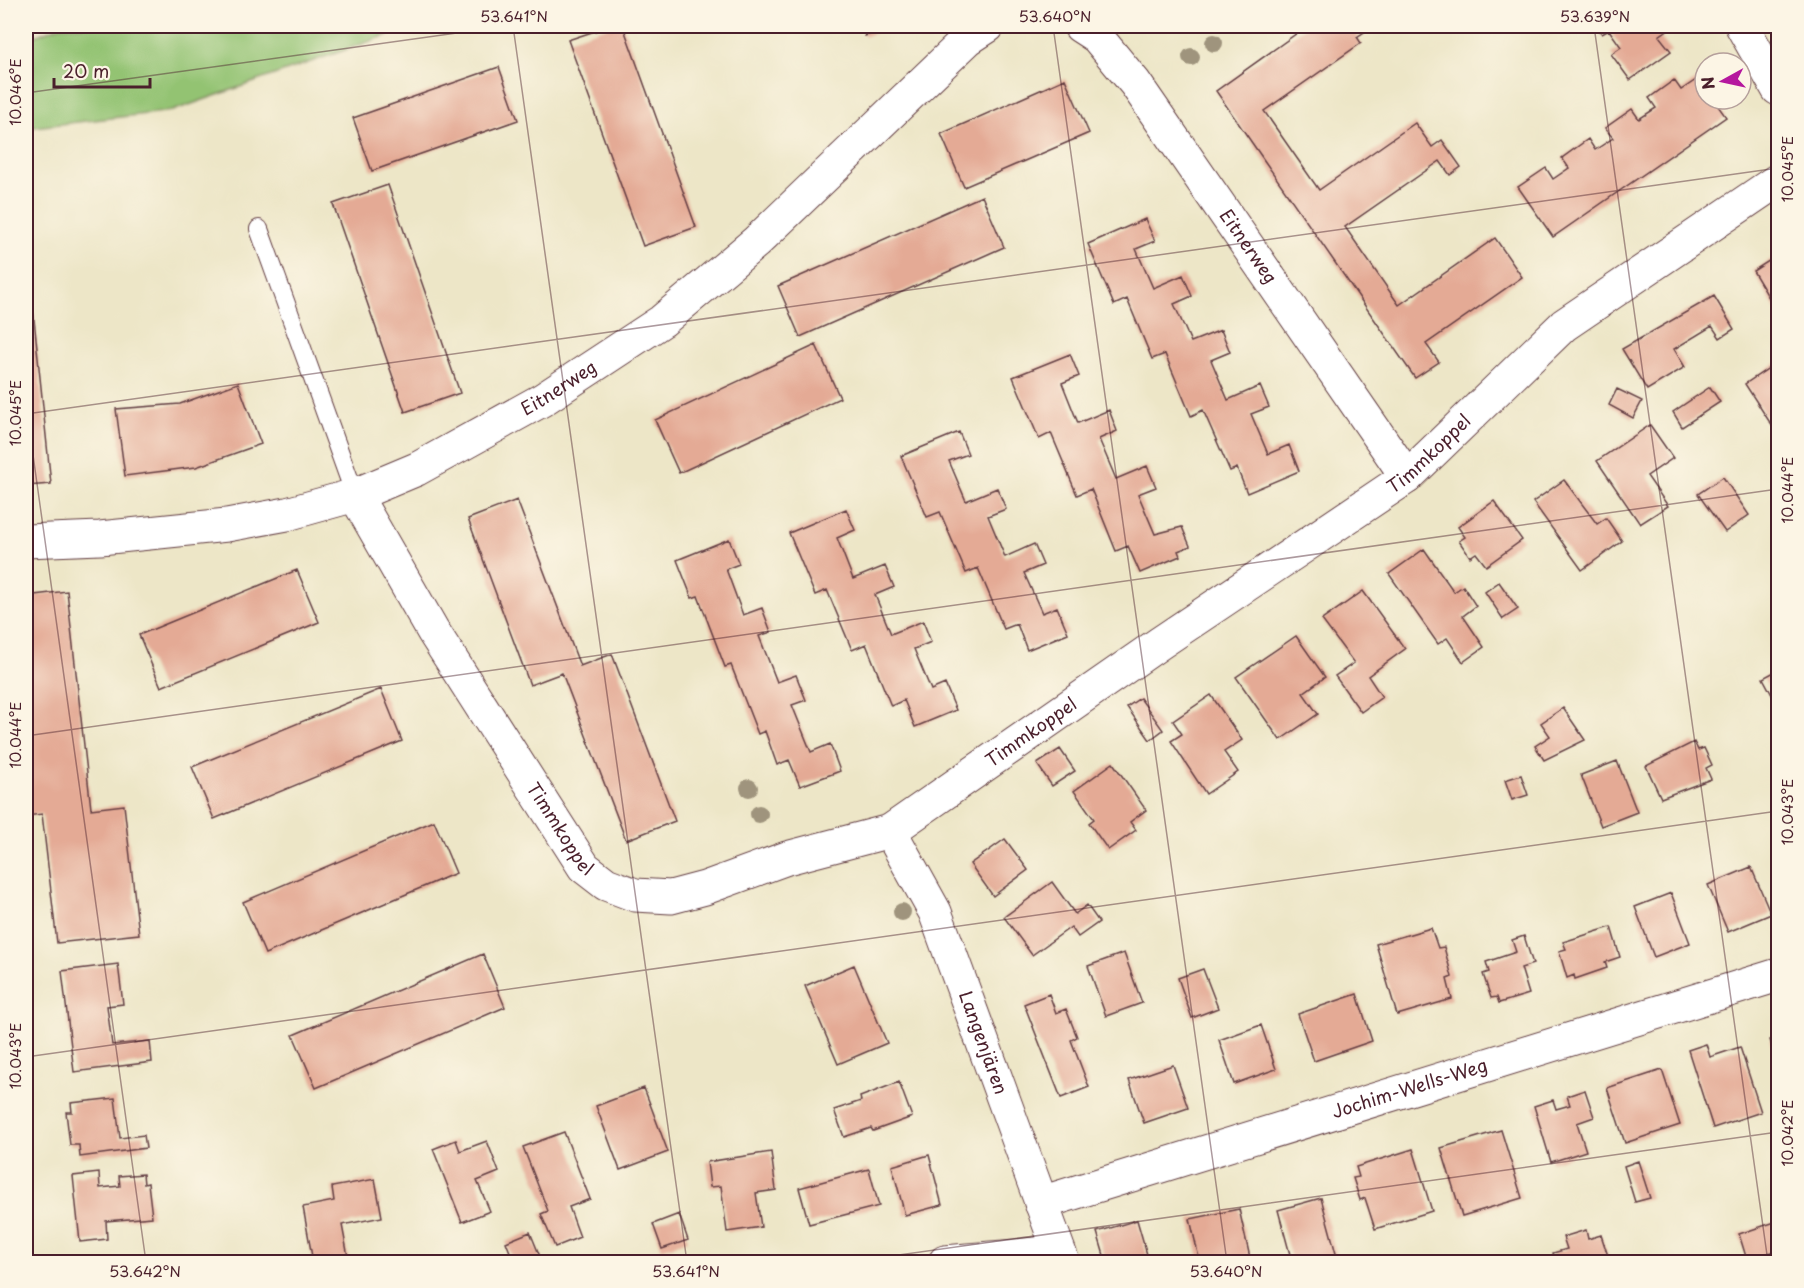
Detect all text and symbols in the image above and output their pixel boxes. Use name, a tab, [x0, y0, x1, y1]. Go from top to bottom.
text: 53.641°N	[480, 4, 548, 27]
text: 53.640°N	[1018, 4, 1092, 27]
text: 53.639°N	[1560, 4, 1630, 27]
scale bar	[54, 51, 150, 89]
north arrow	[1693, 51, 1753, 111]
text: 20 m	[63, 57, 109, 84]
text: 10.046°E	[3, 58, 26, 126]
text: N	[1694, 75, 1720, 91]
text: 10.045°E	[1775, 136, 1798, 202]
street label: Eitnerweg	[1214, 203, 1285, 289]
street label: Eitnerweg	[515, 353, 602, 421]
text: 10.045°E	[3, 380, 26, 446]
street label: Timmkoppel	[1381, 407, 1476, 499]
text: 10.044°E	[1775, 456, 1798, 524]
street label: Timmkoppel	[979, 690, 1082, 773]
text: 10.044°E	[3, 701, 26, 769]
street label: Timmkoppel	[521, 776, 600, 881]
text: 10.043°E	[1775, 779, 1798, 845]
street label: Langenjären	[953, 987, 1016, 1098]
text: 10.043°E	[3, 1023, 26, 1089]
street label: Jochim-Wells-Weg	[1328, 1051, 1490, 1124]
text: 10.042°E	[1775, 1099, 1798, 1167]
text: 53.642°N	[109, 1259, 181, 1282]
text: 53.641°N	[652, 1259, 720, 1282]
text: 53.640°N	[1189, 1259, 1263, 1282]

